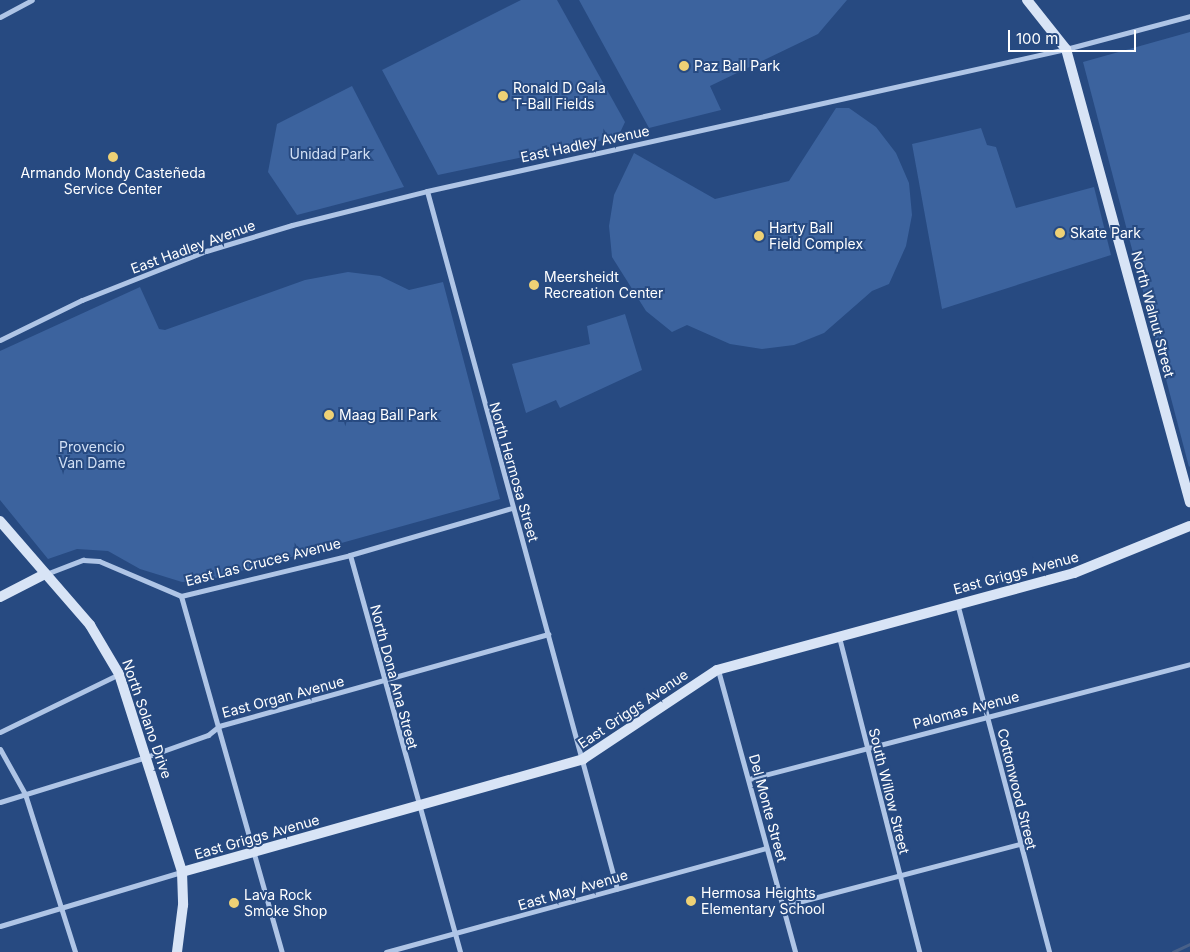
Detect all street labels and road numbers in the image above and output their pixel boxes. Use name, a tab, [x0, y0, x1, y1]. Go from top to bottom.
street label: East Hadley Avenue	[519, 122, 651, 166]
street label: East Hadley Avenue	[128, 217, 258, 277]
street label: North Walnut Street	[1128, 249, 1178, 379]
street label: North Hermosa Street	[486, 400, 542, 544]
street label: East Las Cruces Avenue	[183, 535, 343, 589]
street label: East Griggs Avenue	[951, 548, 1081, 598]
street label: North Dona Ana Street	[367, 603, 421, 751]
street label: North Solano Drive	[119, 657, 175, 781]
street label: East Griggs Avenue	[575, 666, 691, 752]
street label: East Organ Avenue	[220, 673, 346, 721]
street label: Palomas Avenue	[911, 688, 1021, 732]
street label: South Willow Street	[865, 726, 913, 856]
street label: Cottonwood Street	[994, 727, 1040, 851]
street label: Del Monte Street	[746, 752, 790, 864]
street label: East Griggs Avenue	[193, 811, 321, 863]
street label: East May Avenue	[516, 866, 630, 914]

